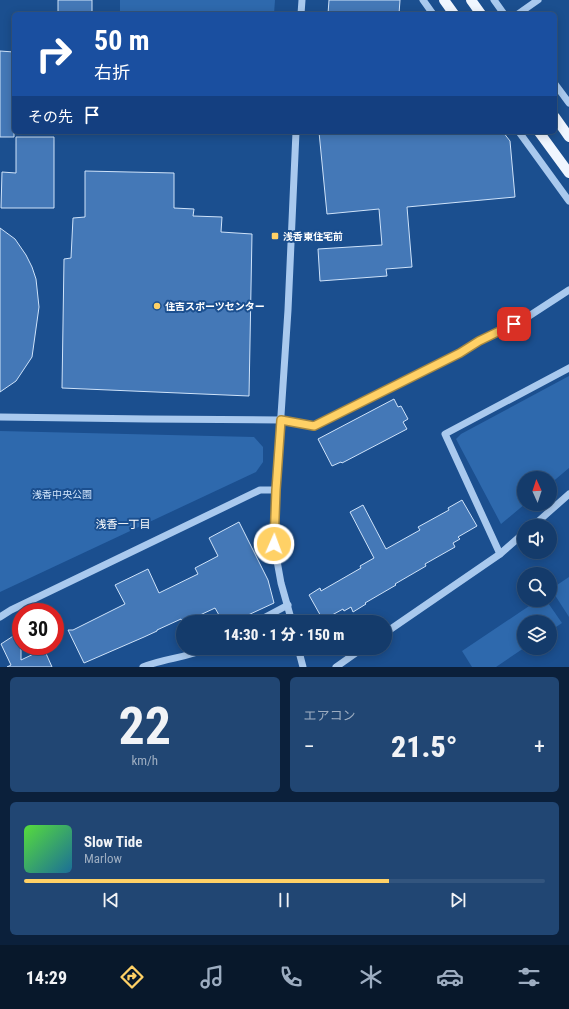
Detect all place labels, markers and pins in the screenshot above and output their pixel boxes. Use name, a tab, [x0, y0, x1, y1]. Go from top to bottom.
marker: 浅香東住宅前	[270, 231, 280, 241]
place label: 浅香東住宅前	[283, 231, 343, 242]
marker: 住吉スポーツセンター	[152, 301, 162, 311]
place label: 住吉スポーツセンター	[165, 301, 265, 312]
pin	[497, 307, 531, 341]

